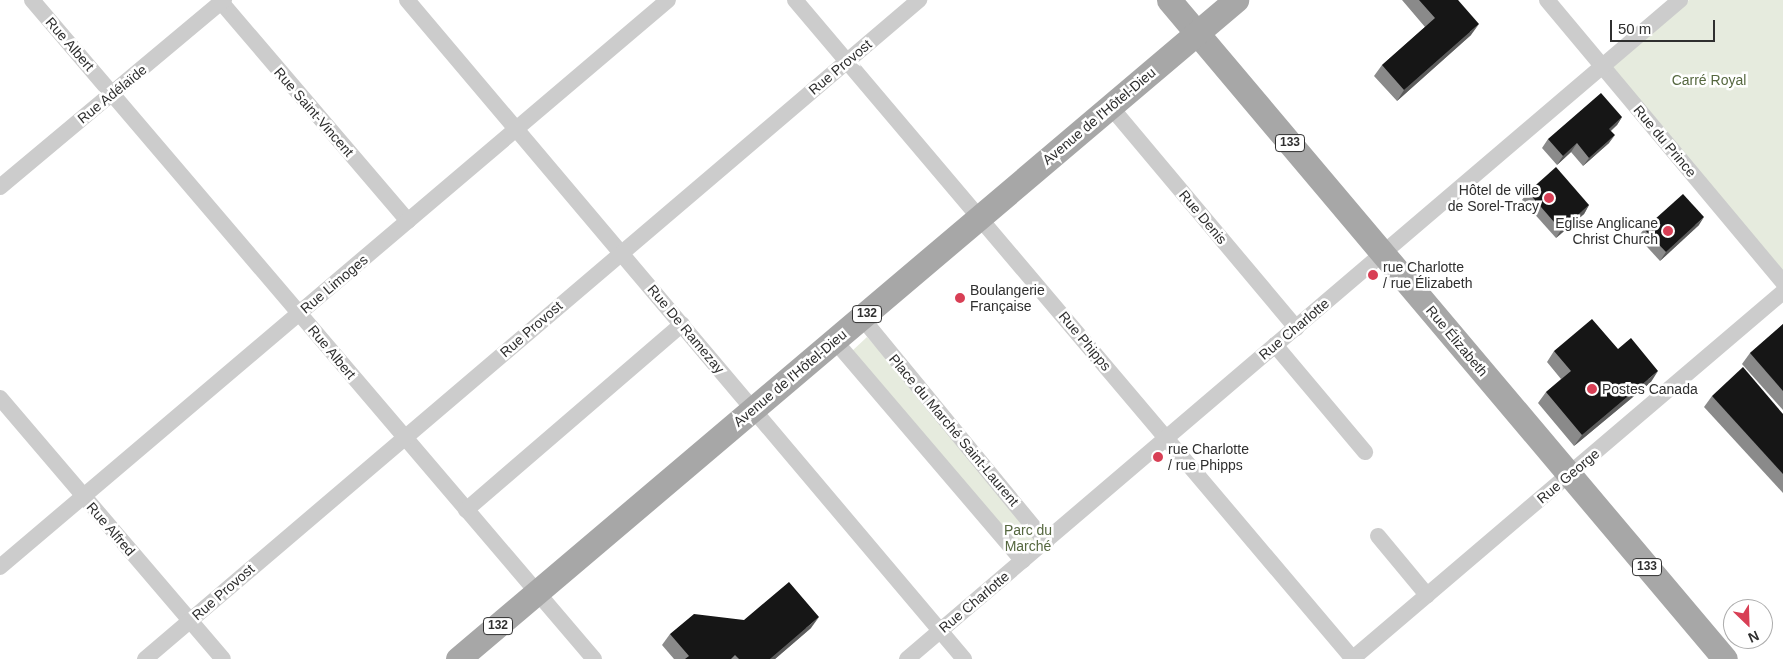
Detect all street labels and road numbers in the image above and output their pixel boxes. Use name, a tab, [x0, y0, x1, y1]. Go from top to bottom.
street label: Rue Albert	[42, 14, 98, 74]
street label: Rue Provost	[805, 36, 875, 98]
street label: Rue Adélaïde	[74, 61, 150, 127]
street label: Rue Saint-Vincent	[271, 64, 357, 160]
street label: Avenue de l'Hôtel-Dieu	[1039, 64, 1159, 168]
street label: Rue du Prince	[1630, 102, 1700, 180]
road number: 133	[1274, 134, 1306, 152]
street label: Rue Denis	[1176, 187, 1230, 247]
street label: Rue Limoges	[297, 251, 371, 317]
street label: Rue De Ramezay	[644, 281, 728, 377]
street label: Rue Charlotte	[1256, 295, 1332, 363]
street label: Rue Provost	[496, 297, 566, 361]
street label: Rue Élizabeth	[1423, 302, 1491, 380]
road number: 132	[851, 304, 883, 324]
street label: Rue Phipps	[1055, 308, 1115, 374]
street label: Rue Albert	[304, 321, 360, 383]
street label: Avenue de l'Hôtel-Dieu	[730, 326, 850, 430]
street label: Place du Marché Saint-Laurent	[886, 351, 1022, 509]
street label: Rue George	[1533, 445, 1603, 507]
street label: Rue Alfred	[83, 499, 139, 559]
road number: 133	[1631, 558, 1663, 576]
street label: Rue Provost	[188, 560, 258, 624]
street label: Rue Charlotte	[936, 568, 1012, 636]
road number: 132	[482, 616, 514, 636]

